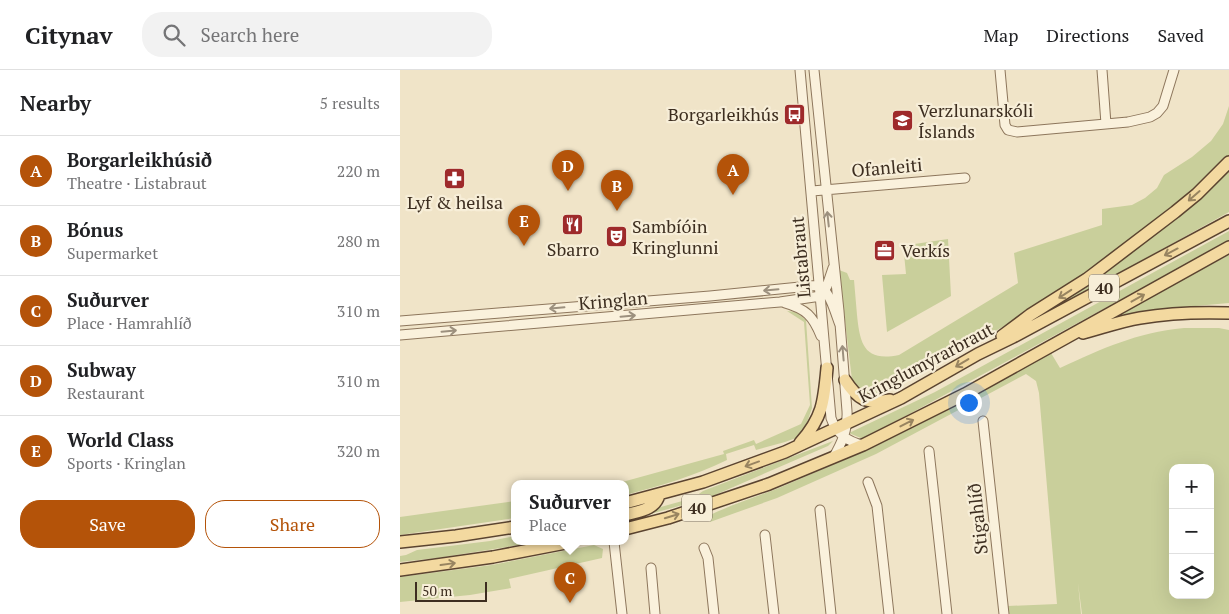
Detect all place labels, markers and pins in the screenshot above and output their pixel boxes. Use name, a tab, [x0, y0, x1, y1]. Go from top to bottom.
place label: Verzlunarskóli Íslands	[918, 98, 1034, 143]
place label: Borgarleikhús	[668, 102, 779, 126]
bus stop icon: Borgarleikhús	[783, 103, 807, 127]
school or university icon: Verzlunarskóli Íslands	[890, 109, 914, 133]
pin: D	[552, 150, 584, 191]
pin: A	[717, 154, 749, 195]
pharmacy icon: Lyf & heilsa	[443, 166, 467, 190]
pin: B	[601, 170, 633, 211]
place label: Lyf & heilsa	[407, 190, 503, 214]
pin: E	[508, 205, 540, 246]
restaurant icon: Sbarro	[561, 213, 585, 237]
place label: Sambíóin Kringlunni	[632, 214, 719, 259]
theatre icon: Sambíóin Kringlunni	[604, 225, 628, 249]
place label: Sbarro	[547, 237, 599, 261]
place label: Verkís	[901, 238, 950, 262]
office icon: Verkís	[873, 239, 897, 263]
pin: C	[554, 562, 586, 603]

